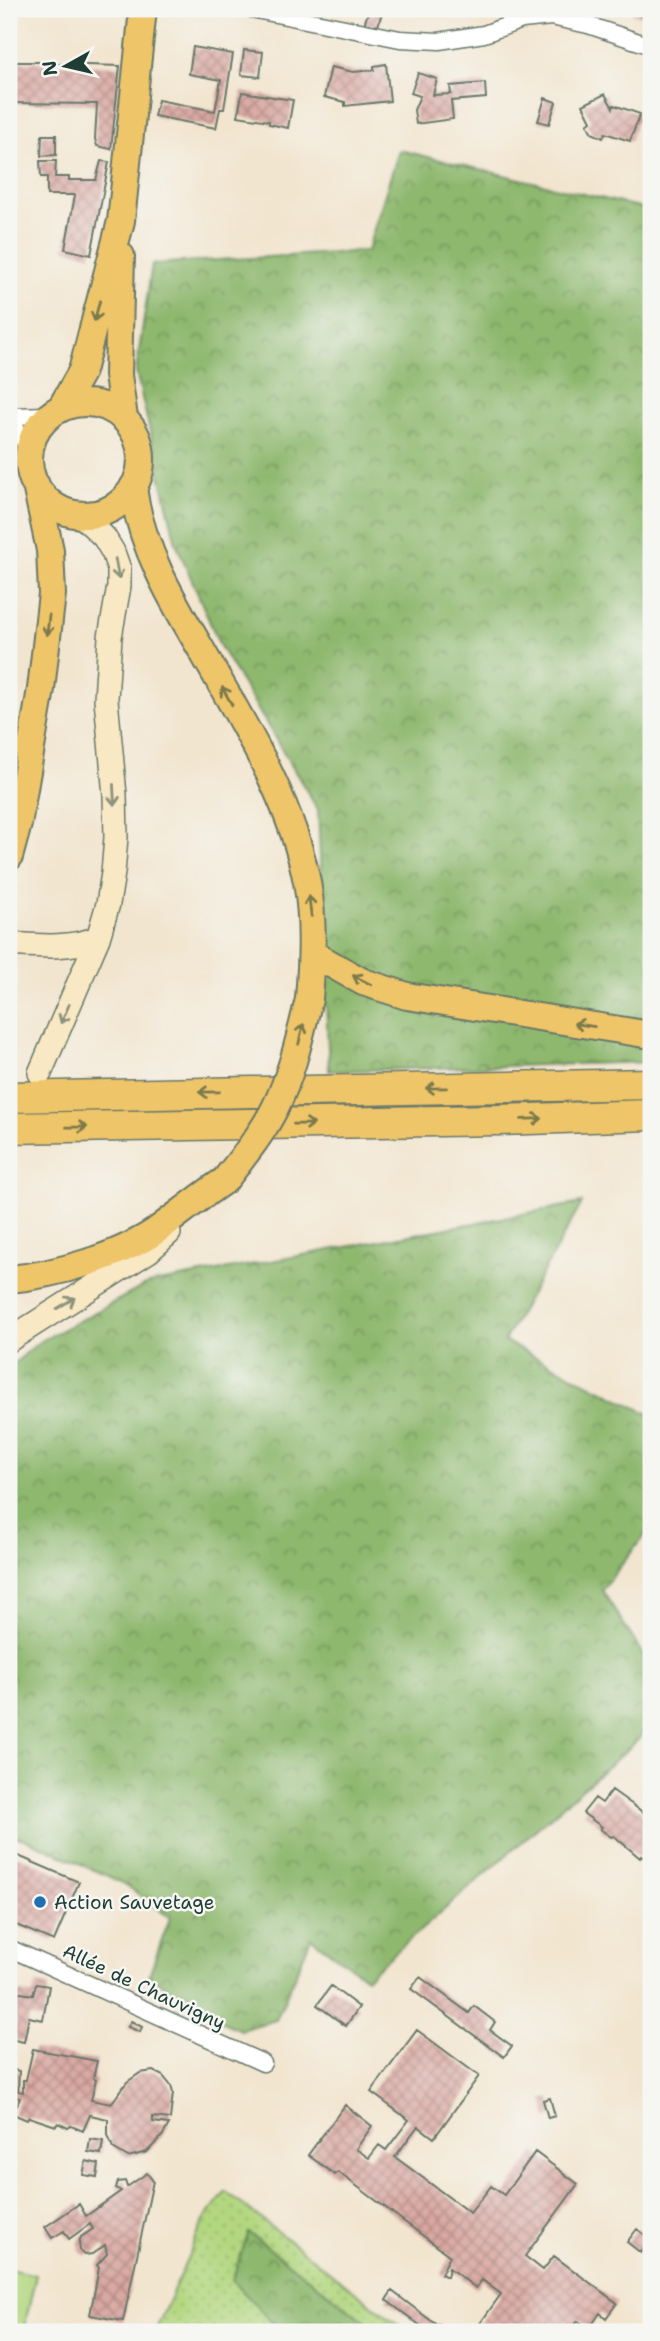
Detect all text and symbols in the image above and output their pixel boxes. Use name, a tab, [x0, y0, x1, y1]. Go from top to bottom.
north arrow	[32, 32, 102, 102]
text: N	[36, 59, 63, 77]
one-way arrow	[90, 299, 103, 321]
one-way arrow	[111, 557, 124, 580]
one-way arrow	[42, 613, 55, 636]
one-way arrow	[220, 687, 234, 707]
one-way arrow	[108, 783, 121, 806]
one-way arrow	[303, 896, 316, 918]
one-way arrow	[352, 973, 372, 987]
one-way arrow	[58, 1002, 71, 1024]
one-way arrow	[573, 1018, 596, 1031]
one-way arrow	[295, 1023, 308, 1046]
one-way arrow	[425, 1081, 448, 1095]
one-way arrow	[197, 1085, 220, 1099]
one-way arrow	[520, 1112, 543, 1126]
one-way arrow	[293, 1117, 316, 1130]
one-way arrow	[65, 1120, 88, 1134]
one-way arrow	[56, 1295, 75, 1310]
place label: Action Sauvetage	[54, 1890, 214, 1915]
marker: Action Sauvetage	[32, 1894, 48, 1910]
street label: Allée de Chauvigny	[59, 1938, 229, 2036]

